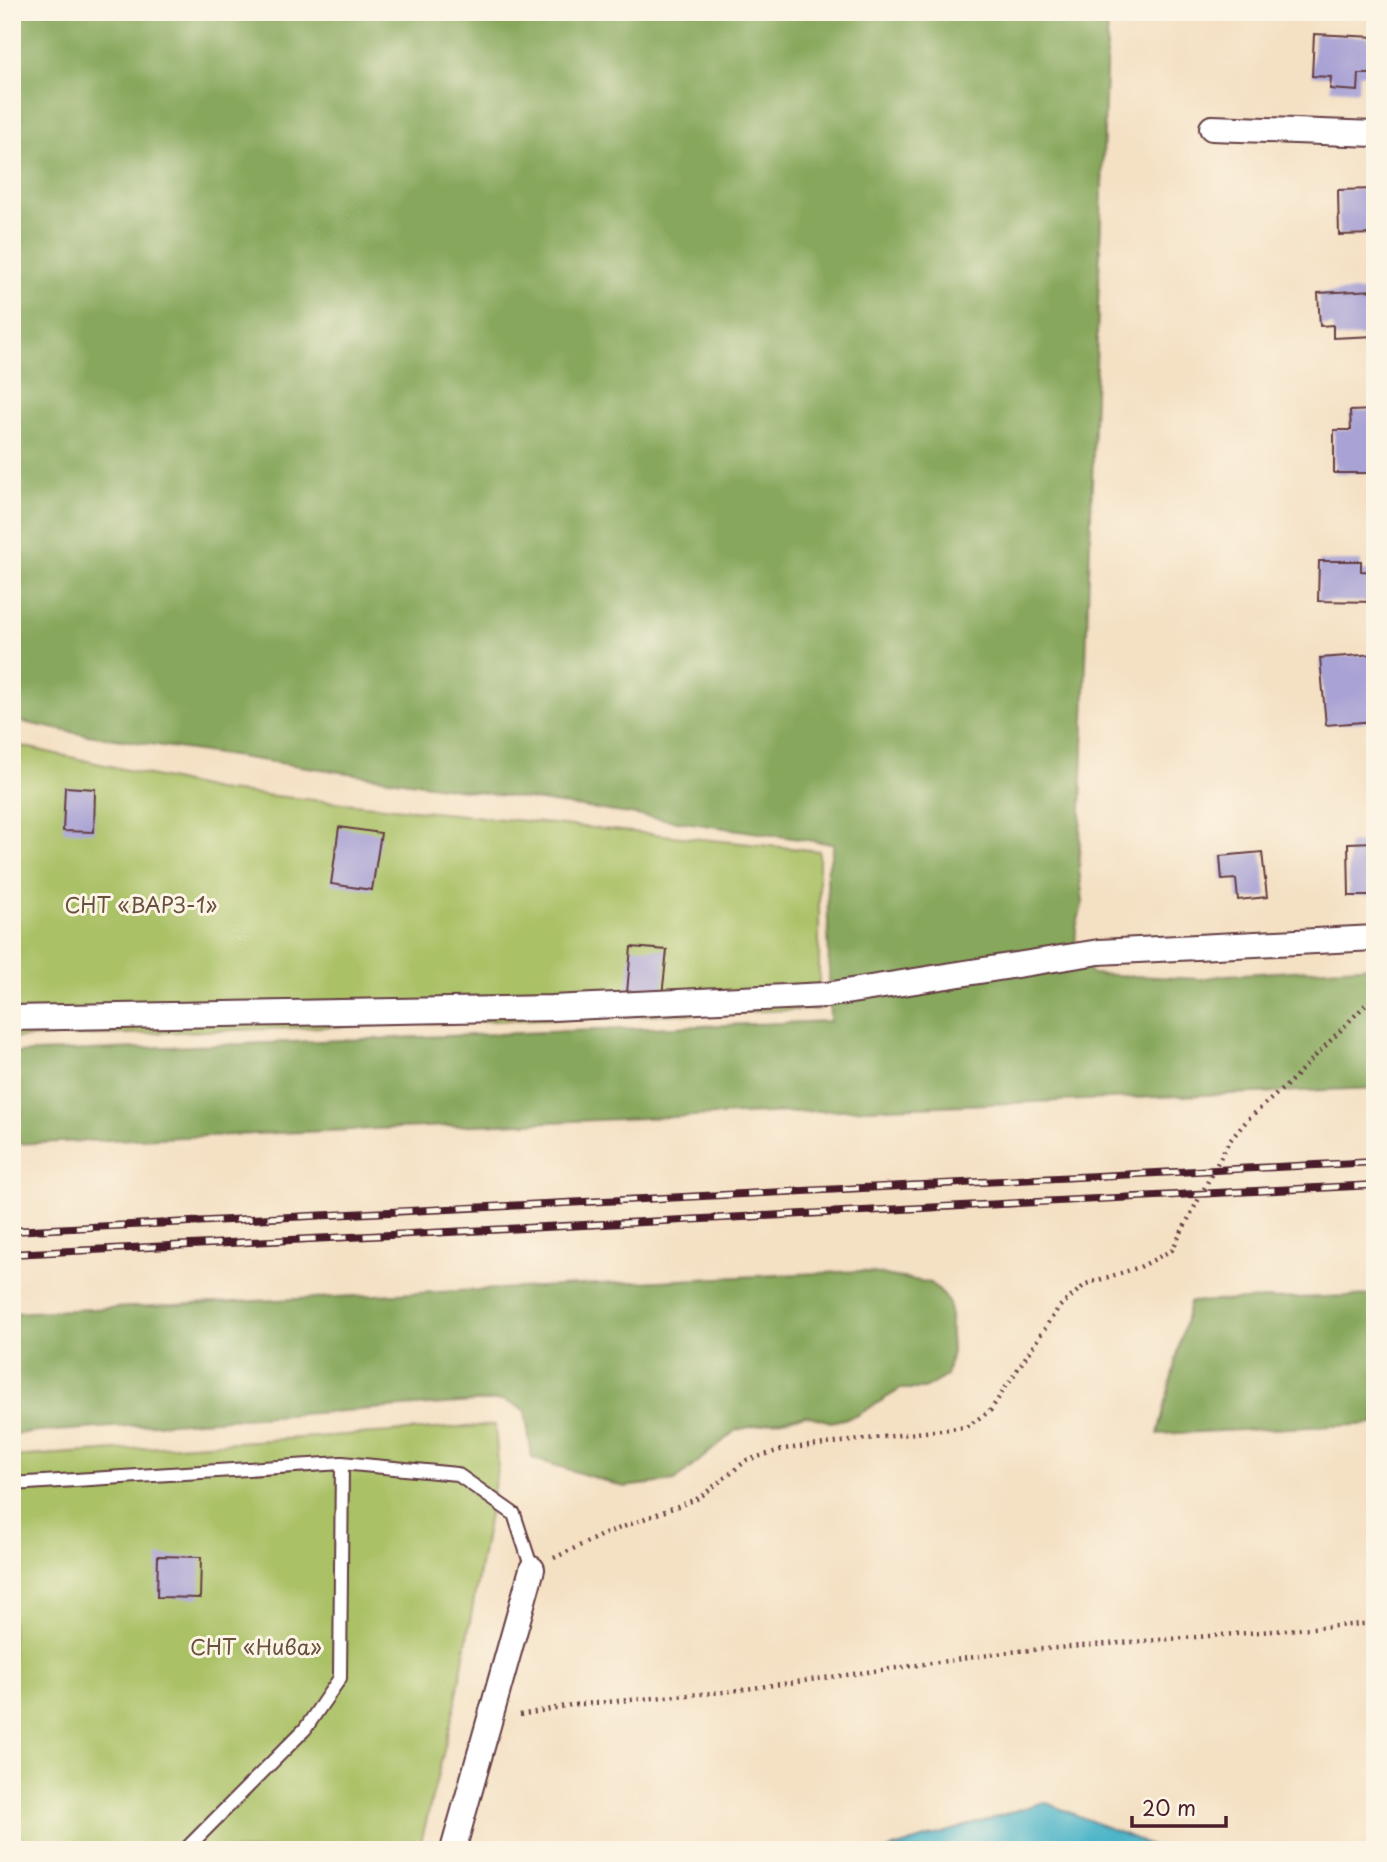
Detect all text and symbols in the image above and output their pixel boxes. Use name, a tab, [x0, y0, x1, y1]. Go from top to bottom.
park label: СНТ «ВАРЗ-1»	[65, 888, 217, 920]
park label: СНТ «Нива»	[190, 1630, 322, 1662]
scale bar	[1132, 1785, 1226, 1829]
text: 20 m	[1142, 1791, 1196, 1823]

